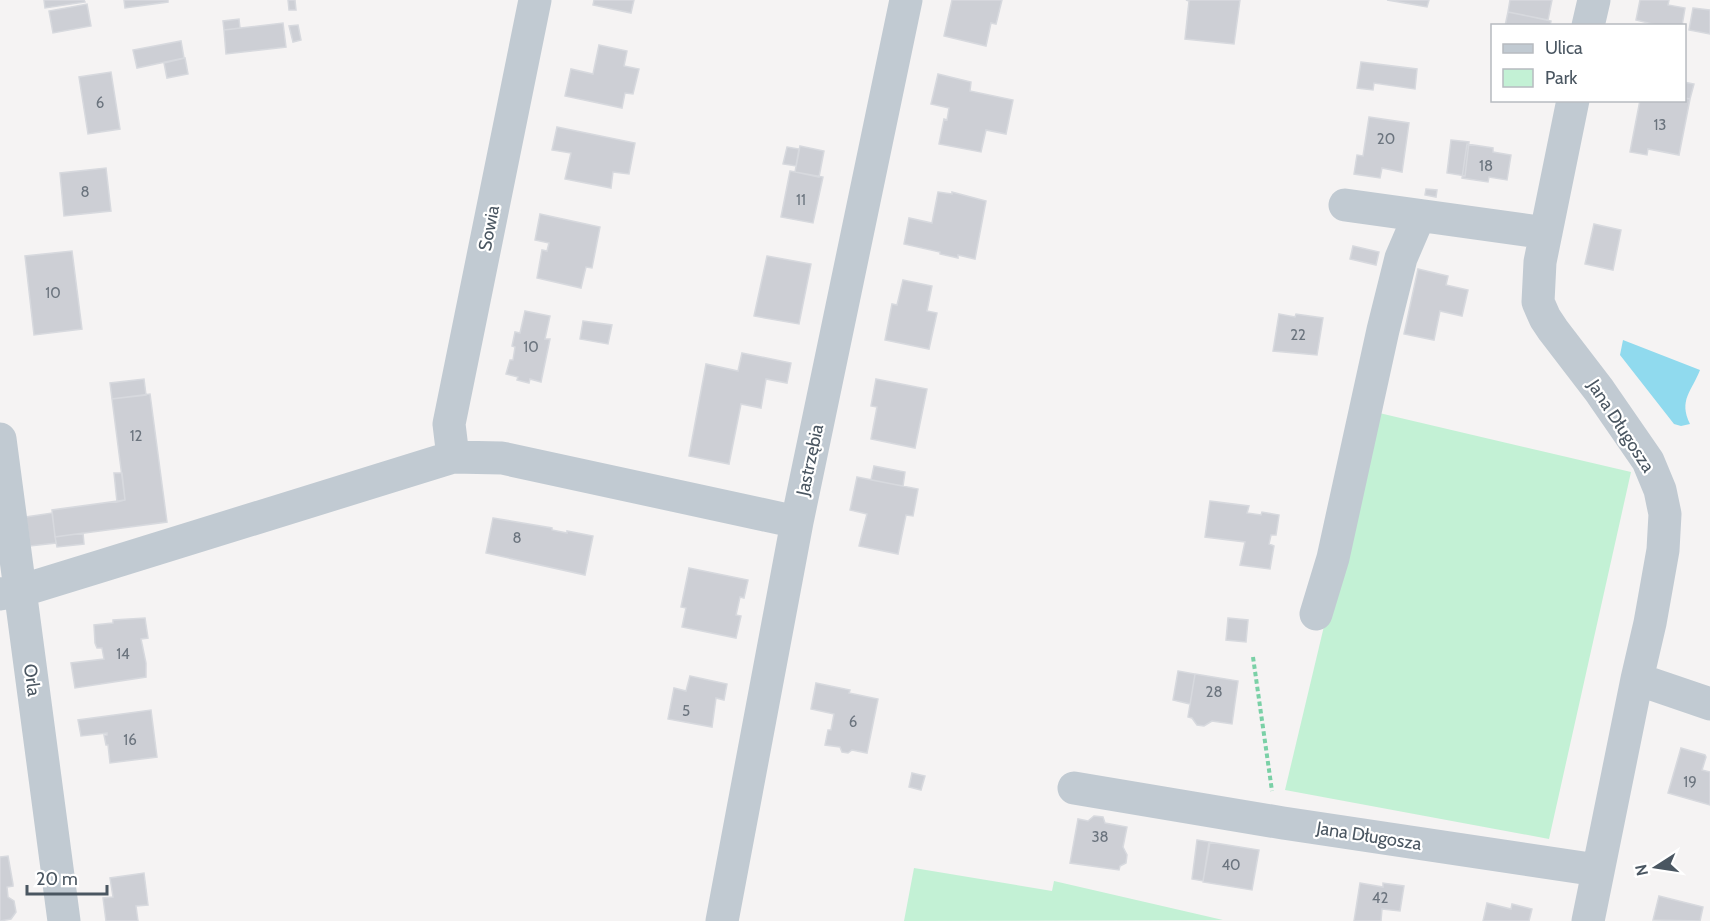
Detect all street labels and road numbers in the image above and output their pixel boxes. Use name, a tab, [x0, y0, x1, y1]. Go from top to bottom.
street label: Sowia	[474, 203, 504, 253]
street label: Jana Długosza	[1582, 375, 1659, 477]
street label: Jastrzębia	[792, 422, 828, 499]
street label: Orla	[19, 662, 45, 698]
street label: Jana Długosza	[1314, 817, 1423, 855]

